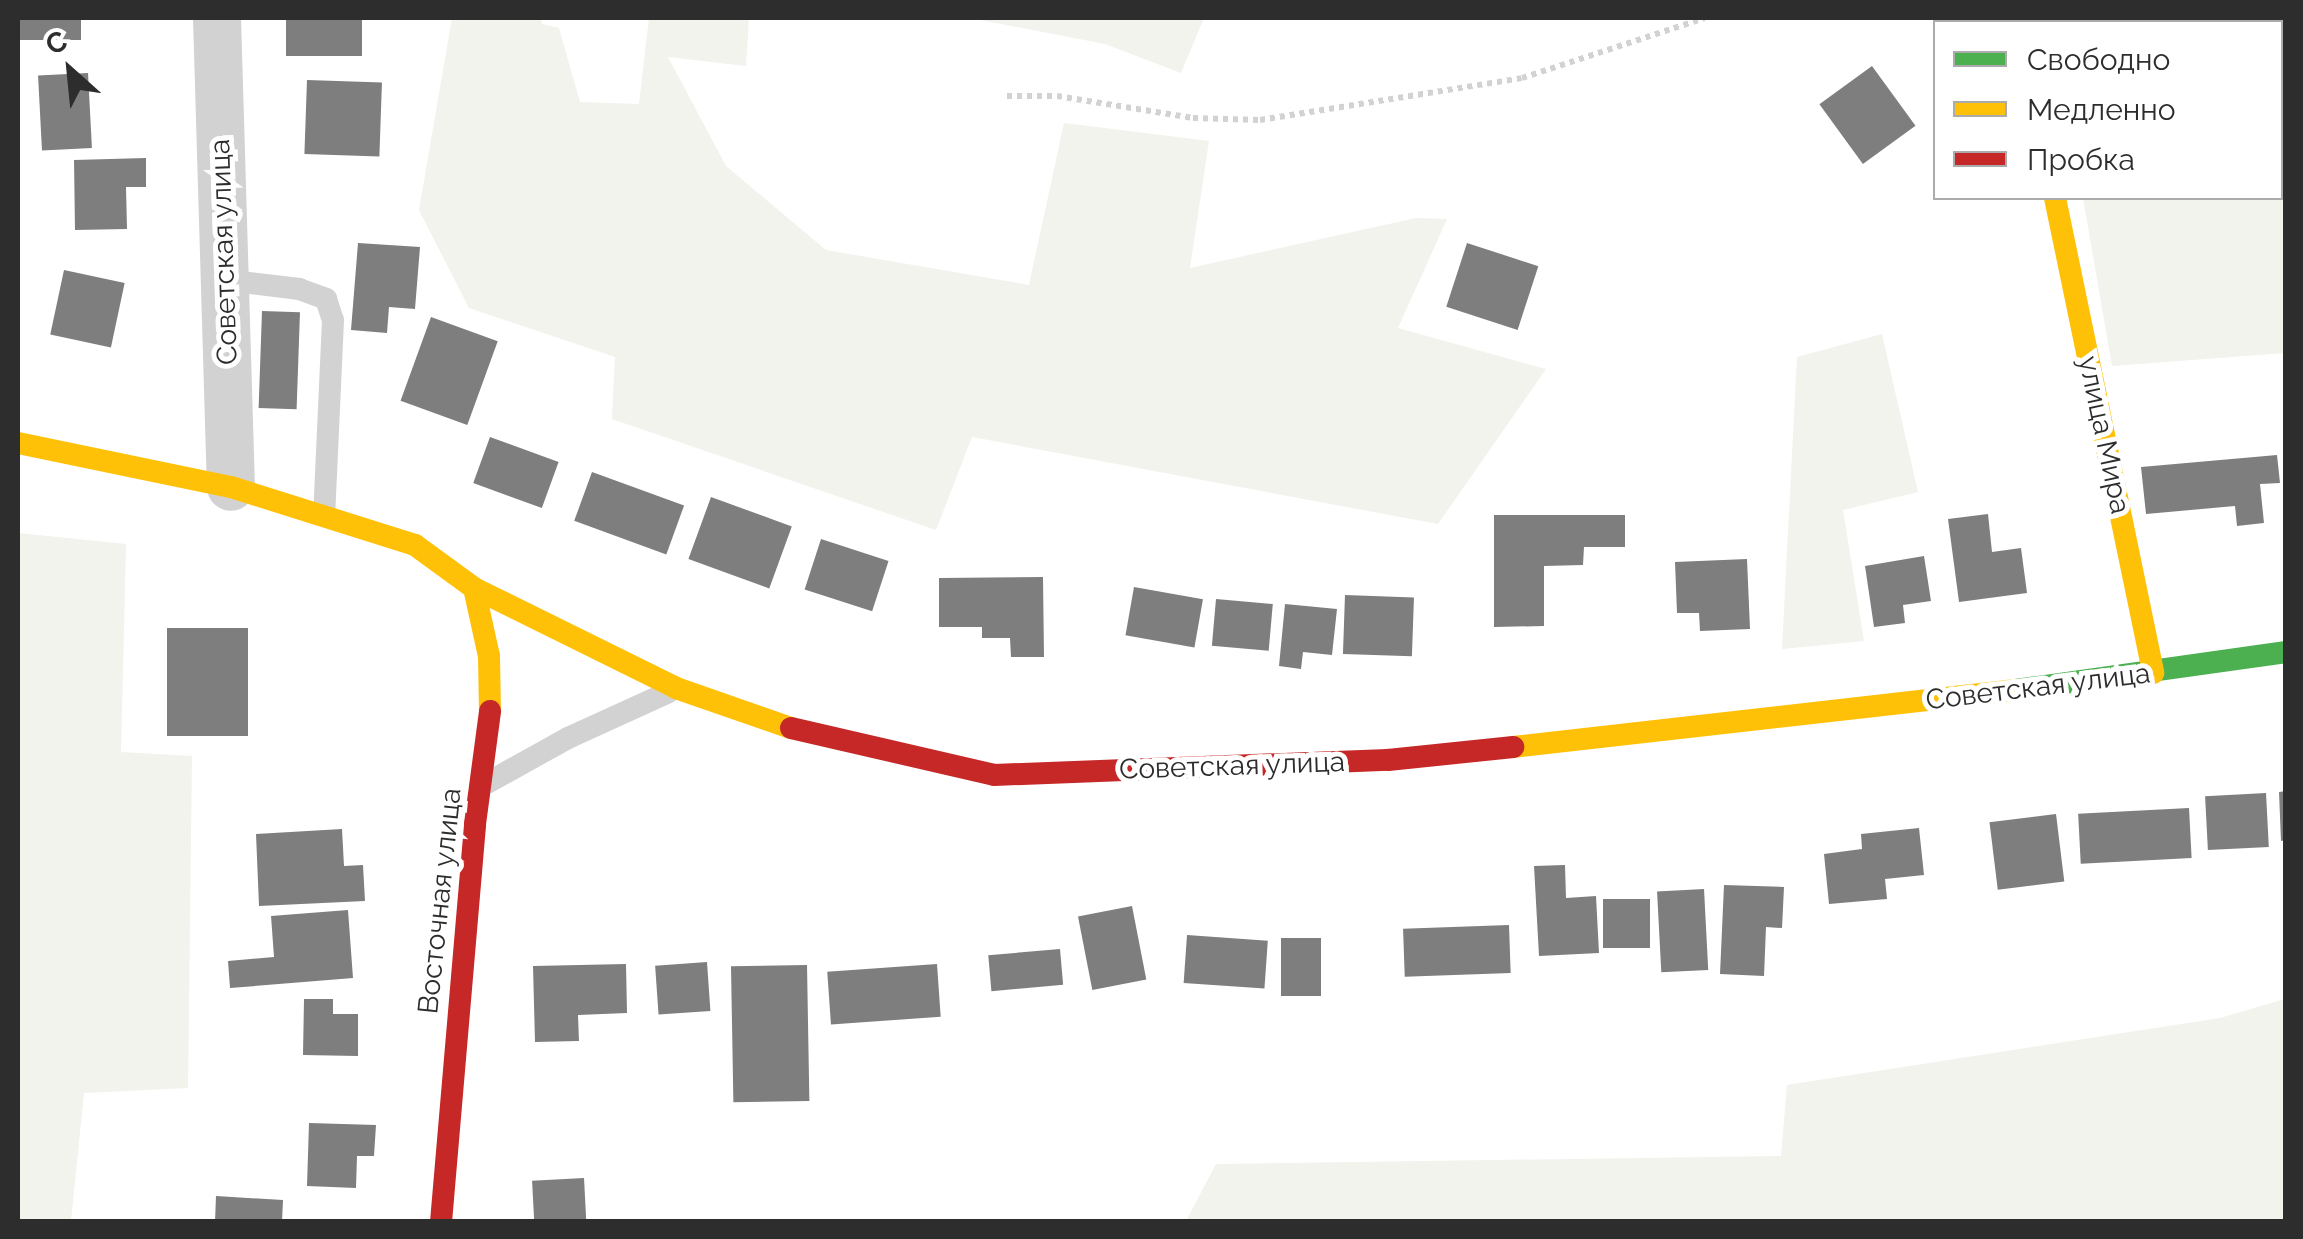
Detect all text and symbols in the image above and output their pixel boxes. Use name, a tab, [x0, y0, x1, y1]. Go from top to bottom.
north arrow	[20, 20, 120, 120]
legend	[1933, 20, 2283, 200]
text: С	[40, 24, 72, 62]
text: Свободно	[2027, 42, 2170, 77]
text: Медленно	[2027, 92, 2176, 127]
street label: Советская улица	[203, 138, 245, 366]
text: Пробка	[2027, 142, 2135, 177]
street label: улица Мира	[2071, 353, 2137, 517]
street label: Советская улица	[1923, 657, 2153, 717]
street label: Советская улица	[1118, 745, 1346, 787]
street label: Восточная улица	[411, 786, 469, 1016]

